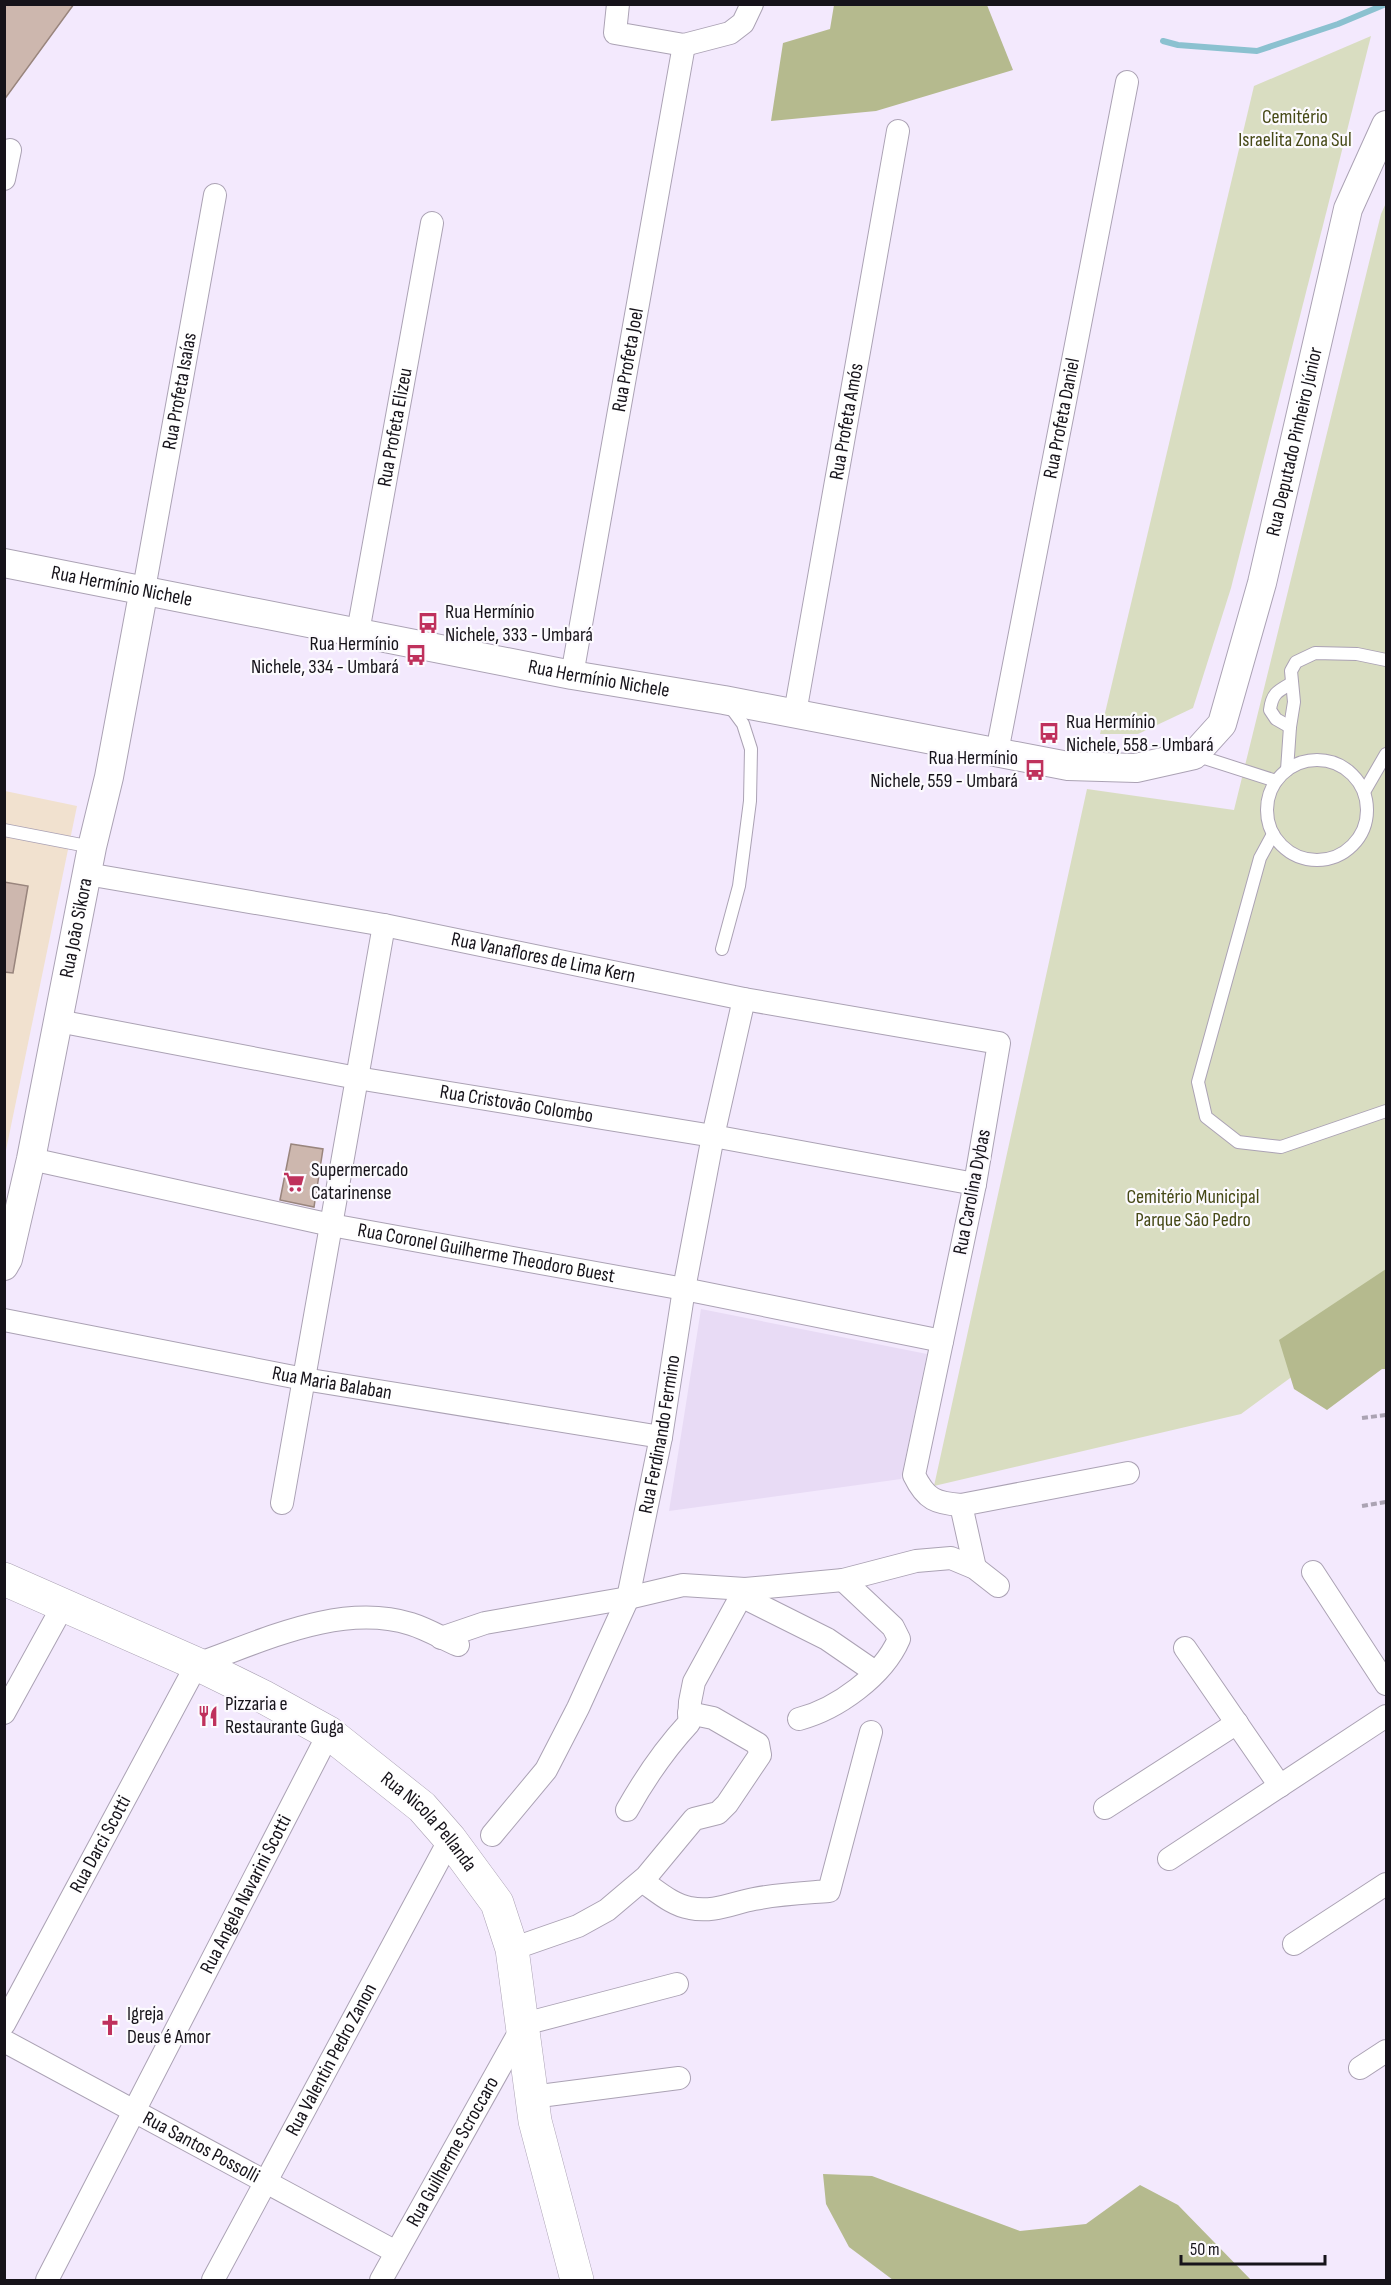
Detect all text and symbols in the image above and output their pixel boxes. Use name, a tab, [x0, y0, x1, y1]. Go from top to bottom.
park label: Cemitério Israelita Zona Sul	[1238, 105, 1352, 152]
street label: Rua Profeta Joel	[607, 306, 649, 414]
street label: Rua Profeta Isaías	[157, 331, 202, 452]
street label: Rua Deputado Pinheiro Júnior	[1261, 345, 1328, 539]
street label: Rua Profeta Daniel	[1038, 356, 1085, 481]
street label: Rua Profeta Amós	[824, 361, 869, 482]
street label: Rua Profeta Elizeu	[373, 366, 418, 489]
street label: Rua Hermínio Nichele	[49, 561, 194, 612]
place label: Rua Hermínio Nichele, 333 - Umbará	[445, 600, 593, 647]
bus stop icon: Rua Hermínio Nichele, 333 - Umbará	[416, 611, 440, 635]
place label: Rua Hermínio Nichele, 334 - Umbará	[251, 632, 399, 679]
bus stop icon: Rua Hermínio Nichele, 334 - Umbará	[404, 643, 428, 667]
street label: Rua Hermínio Nichele	[526, 655, 671, 703]
place label: Rua Hermínio Nichele, 558 - Umbará	[1066, 710, 1214, 757]
bus stop icon: Rua Hermínio Nichele, 558 - Umbará	[1037, 721, 1061, 745]
place label: Rua Hermínio Nichele, 559 - Umbará	[870, 746, 1018, 793]
bus stop icon: Rua Hermínio Nichele, 559 - Umbará	[1023, 758, 1047, 782]
street label: Rua João Sikora	[55, 876, 98, 980]
street label: Rua Vanaflores de Lima Kern	[449, 927, 637, 988]
street label: Rua Cristovão Colombo	[438, 1080, 595, 1128]
street label: Rua Carolina Dybas	[948, 1127, 996, 1257]
place label: Supermercado Catarinense	[311, 1158, 408, 1205]
supermarket icon: Supermercado Catarinense	[282, 1170, 306, 1194]
park label: Cemitério Municipal Parque São Pedro	[1127, 1185, 1259, 1232]
street label: Rua Coronel Guilherme Theodoro Buest	[356, 1218, 617, 1288]
street label: Rua Ferdinando Fermino	[634, 1353, 686, 1516]
street label: Rua Maria Balaban	[270, 1361, 394, 1405]
place label: Pizzaria e Restaurante Guga	[225, 1692, 344, 1739]
restaurant icon: Pizzaria e Restaurante Guga	[196, 1704, 220, 1728]
street label: Rua Nicola Pellanda	[376, 1767, 482, 1876]
street label: Rua Darci Scotti	[65, 1791, 136, 1897]
street label: Rua Angela Navarini Scotti	[195, 1811, 297, 1978]
street label: Rua Valentin Pedro Zanon	[281, 1979, 382, 2140]
place label: Igreja Deus é Amor	[127, 2002, 211, 2049]
church icon: Igreja Deus é Amor	[98, 2013, 122, 2037]
street label: Rua Guilherme Scroccaro	[401, 2072, 504, 2231]
street label: Rua Santos Possolli	[139, 2106, 264, 2188]
scale bar	[1181, 2228, 1325, 2266]
text: 50 m	[1190, 2239, 1220, 2260]

